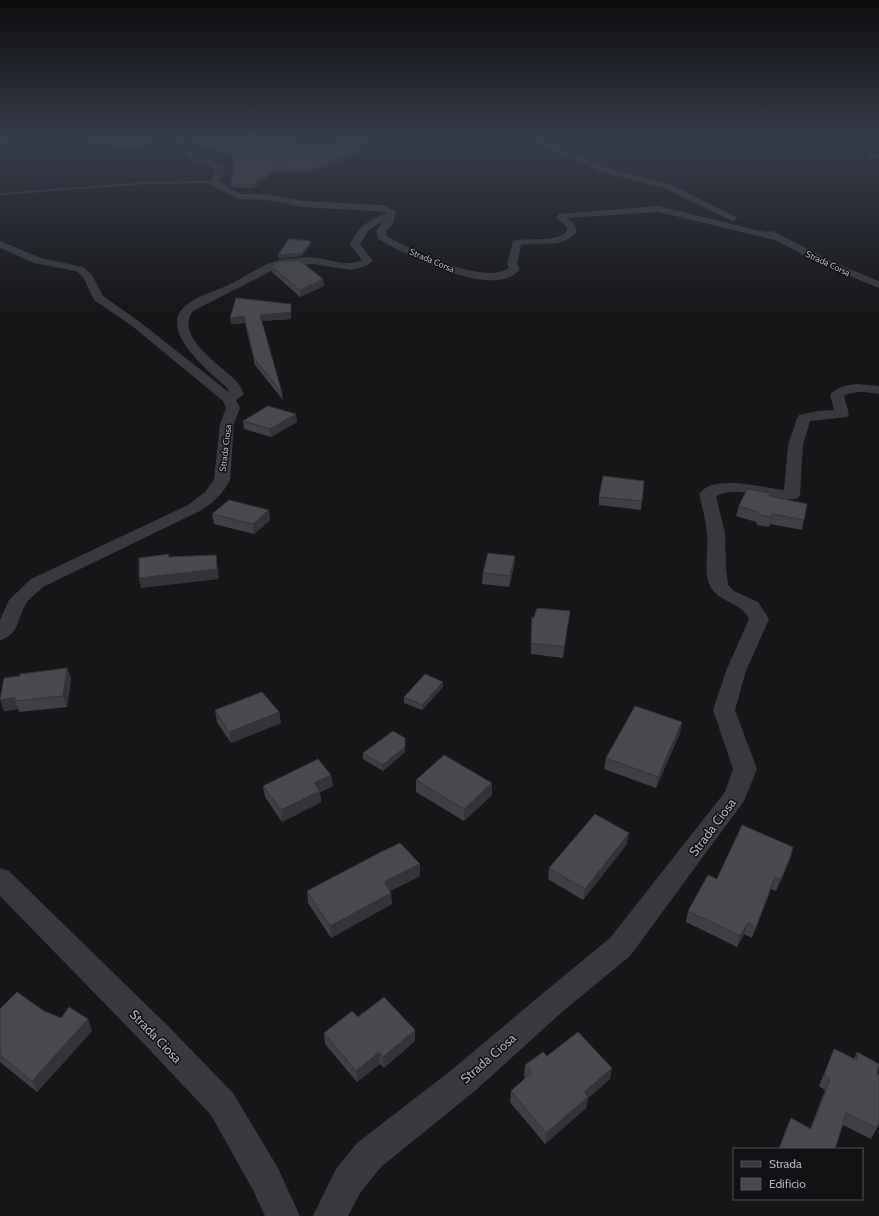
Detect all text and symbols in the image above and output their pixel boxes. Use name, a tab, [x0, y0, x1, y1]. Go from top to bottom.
street label: Strada Corsa	[408, 246, 457, 275]
street label: Strada Corsa	[804, 248, 853, 278]
street label: Strada Ciosa	[217, 423, 233, 472]
street label: Strada Ciosa	[685, 794, 739, 859]
street label: Strada Ciosa	[127, 1006, 186, 1067]
street label: Strada Ciosa	[457, 1029, 520, 1086]
legend	[733, 1148, 863, 1200]
text: Strada	[769, 1156, 802, 1171]
text: Edificio	[769, 1176, 806, 1191]

